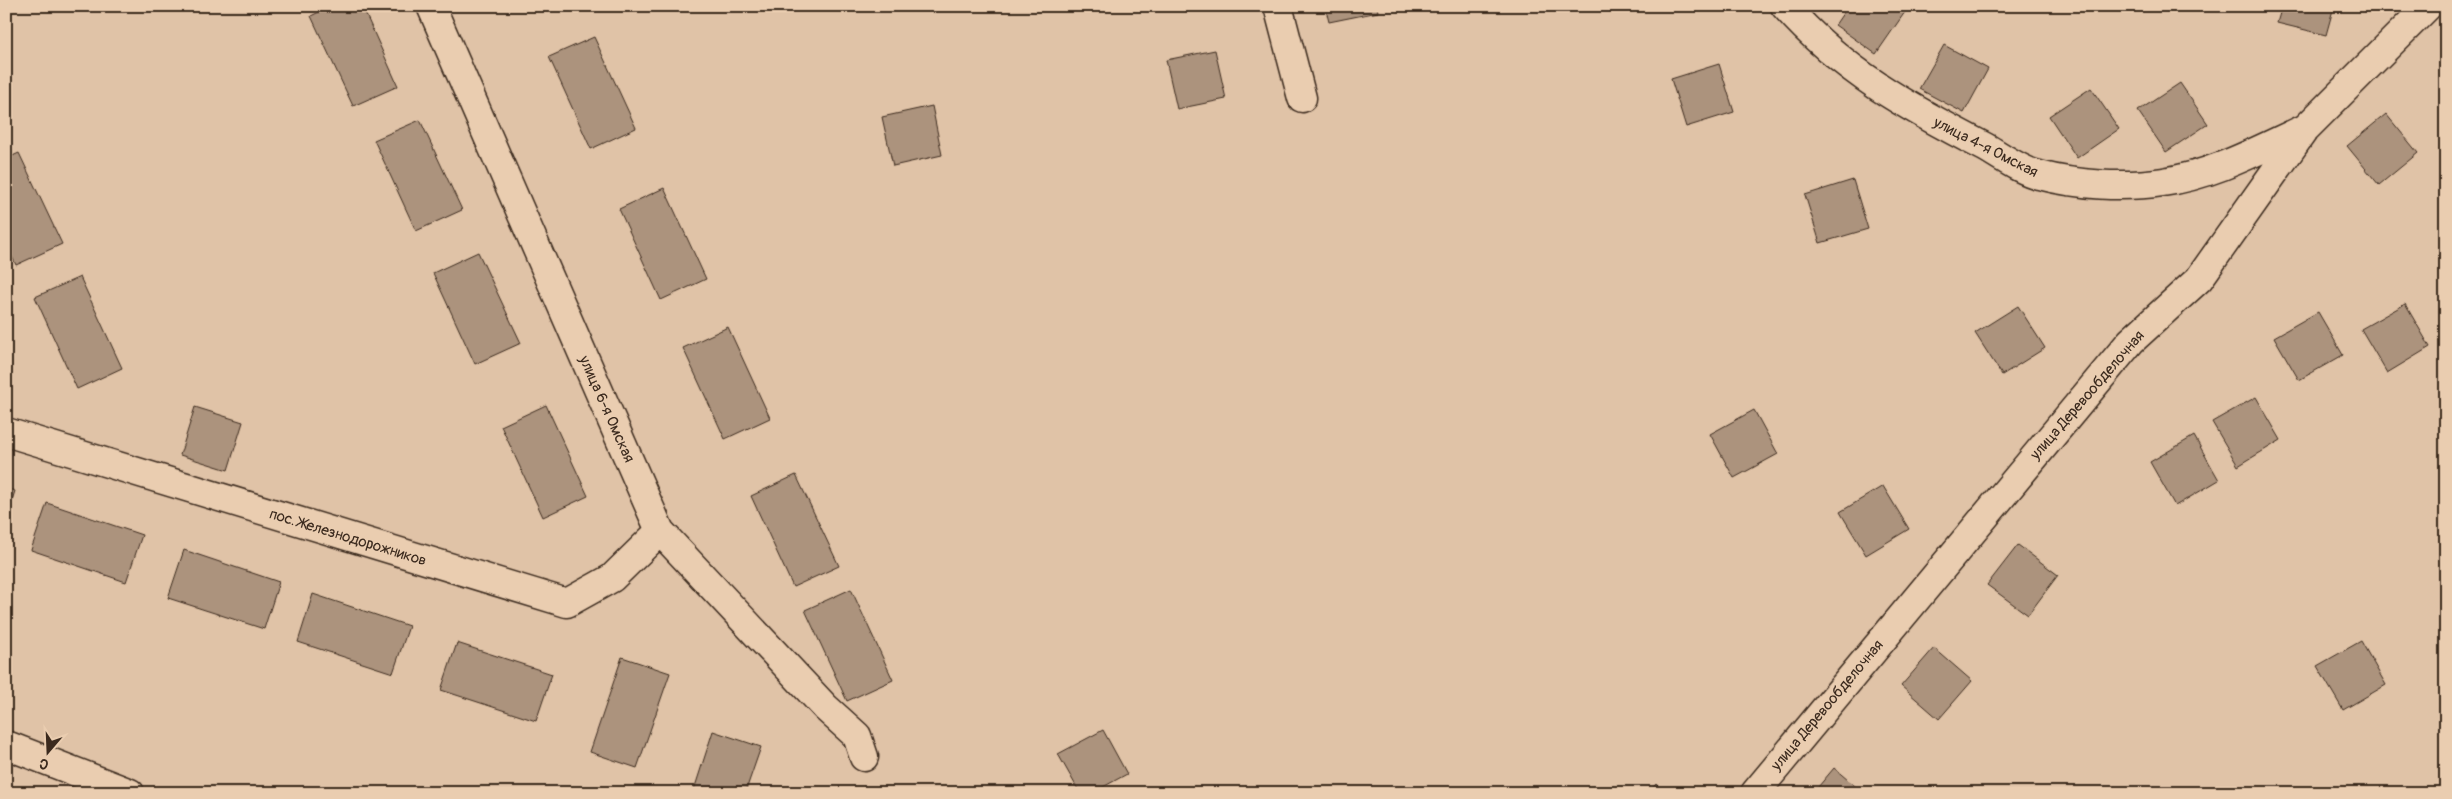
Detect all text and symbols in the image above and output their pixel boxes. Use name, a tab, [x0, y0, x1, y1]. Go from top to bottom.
street label: улица 4-я Омская	[1929, 112, 2041, 182]
street label: улица Деревообделочная	[2025, 327, 2149, 465]
street label: улица 6-я Омская	[574, 352, 639, 466]
street label: пос. Железнодорожников	[267, 505, 429, 570]
street label: улица Деревообделочная	[1766, 636, 1888, 775]
north arrow	[22, 726, 72, 776]
text: С	[37, 754, 51, 773]

